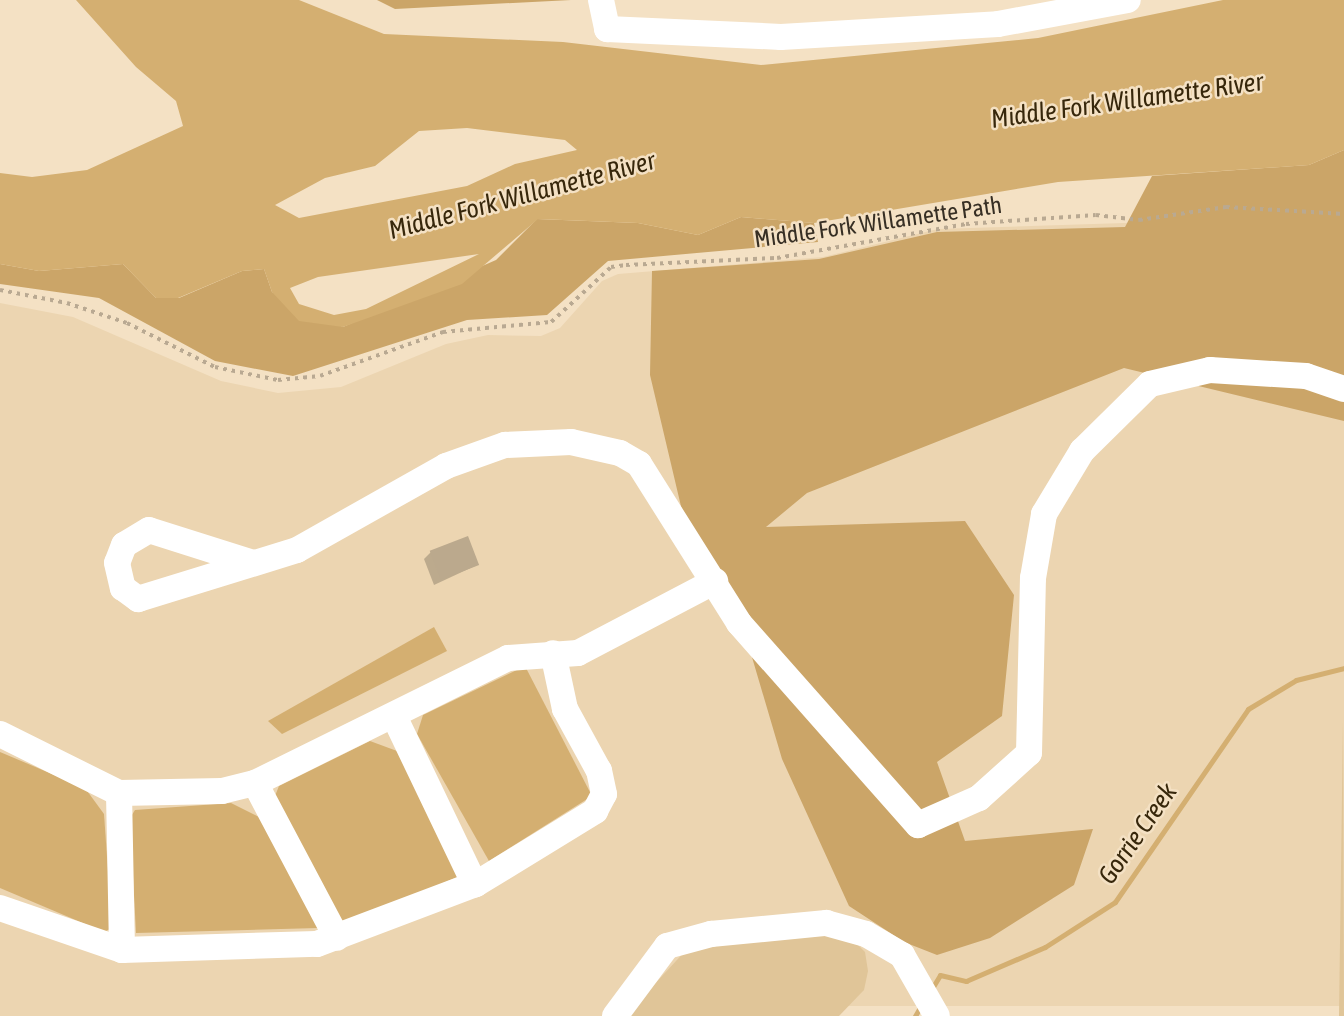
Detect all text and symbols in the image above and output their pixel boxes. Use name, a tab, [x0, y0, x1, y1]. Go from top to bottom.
water label: Middle Fork Willamette River	[989, 66, 1265, 136]
water label: Middle Fork Willamette River	[385, 145, 659, 247]
street label: Middle Fork Willamette Path	[752, 190, 1004, 254]
water label: Gorrie Creek	[1092, 778, 1184, 890]

